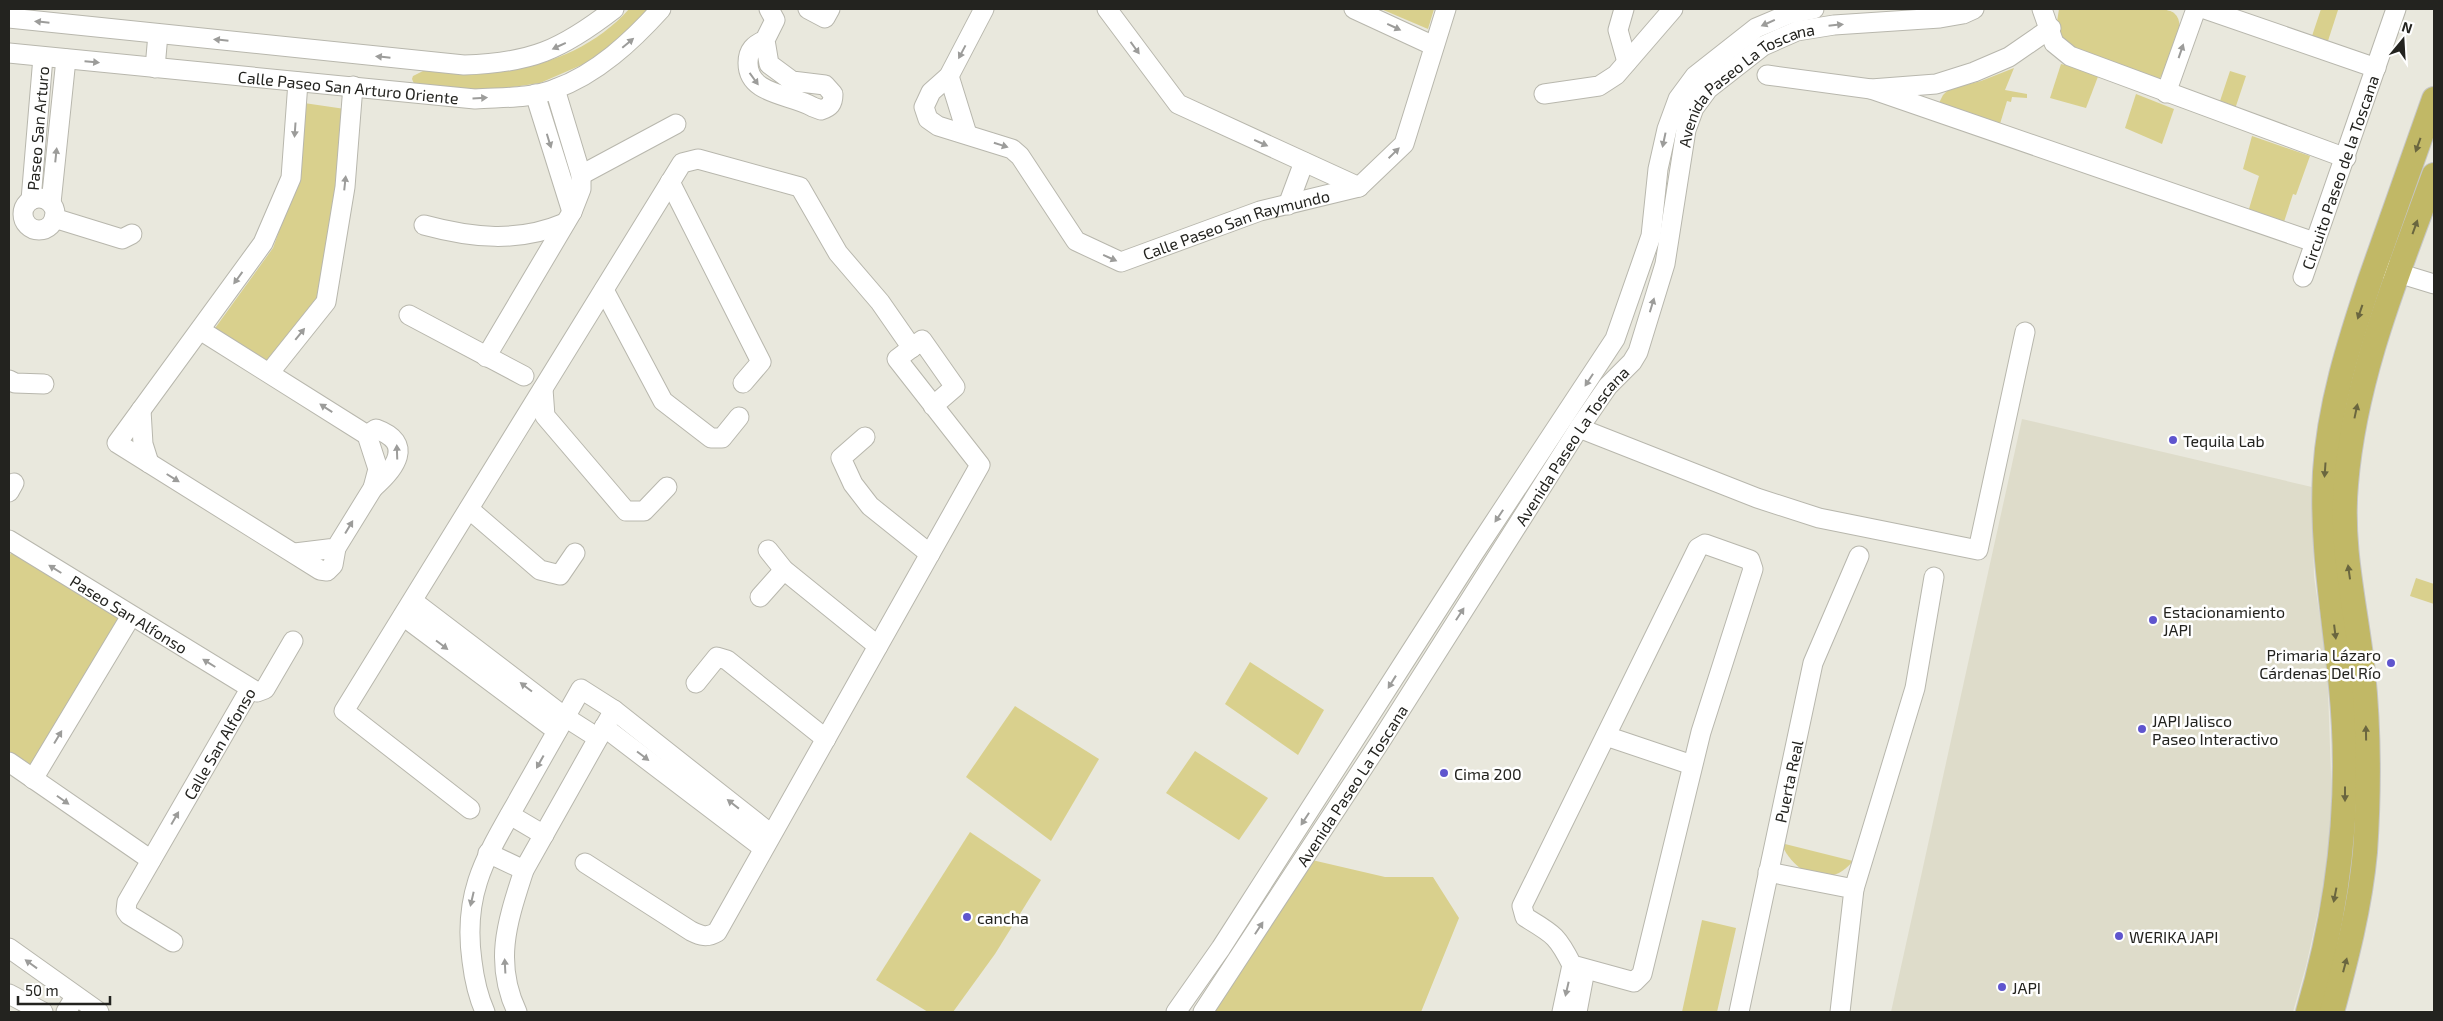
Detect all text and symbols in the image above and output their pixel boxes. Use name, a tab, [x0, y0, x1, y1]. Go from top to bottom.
north arrow	[2378, 15, 2428, 65]
one-way arrow	[34, 18, 50, 26]
text: N	[2400, 18, 2415, 37]
street label: Avenida Paseo La Toscana	[1674, 19, 1816, 149]
one-way arrow	[1761, 19, 1775, 27]
one-way arrow	[1828, 21, 1844, 29]
one-way arrow	[1387, 24, 1401, 32]
one-way arrow	[213, 36, 229, 44]
one-way arrow	[622, 38, 635, 49]
one-way arrow	[1130, 41, 1141, 54]
one-way arrow	[552, 42, 566, 50]
one-way arrow	[2177, 43, 2185, 58]
one-way arrow	[958, 45, 966, 59]
one-way arrow	[374, 53, 390, 61]
one-way arrow	[84, 58, 100, 66]
street label: Paseo San Arturo	[22, 65, 52, 191]
street label: Calle Paseo San Arturo Oriente	[237, 66, 460, 107]
one-way arrow	[749, 72, 759, 86]
street label: Circuito Paseo de la Toscana	[2297, 73, 2382, 272]
one-way arrow	[472, 94, 488, 102]
one-way arrow	[290, 122, 298, 138]
one-way arrow	[546, 133, 554, 148]
one-way arrow	[1660, 133, 1668, 148]
one-way arrow	[2414, 137, 2421, 152]
one-way arrow	[1254, 138, 1269, 147]
one-way arrow	[994, 142, 1009, 150]
one-way arrow	[52, 147, 60, 163]
one-way arrow	[1388, 147, 1400, 159]
one-way arrow	[341, 174, 349, 190]
street label: Calle Paseo San Raymundo	[1140, 185, 1331, 263]
one-way arrow	[2411, 219, 2419, 234]
one-way arrow	[1103, 255, 1117, 263]
one-way arrow	[233, 272, 243, 285]
one-way arrow	[1649, 298, 1657, 313]
one-way arrow	[2355, 305, 2363, 320]
one-way arrow	[295, 328, 306, 341]
street label: Avenida Paseo La Toscana	[1511, 362, 1632, 528]
one-way arrow	[1584, 374, 1594, 387]
one-way arrow	[2353, 402, 2361, 418]
one-way arrow	[319, 404, 333, 413]
place label: Tequila Lab	[2183, 431, 2265, 450]
marker: Tequila Lab	[2167, 434, 2179, 446]
one-way arrow	[392, 443, 400, 459]
one-way arrow	[2321, 462, 2329, 478]
one-way arrow	[167, 474, 180, 483]
one-way arrow	[1494, 509, 1504, 522]
one-way arrow	[344, 521, 354, 534]
one-way arrow	[49, 564, 62, 573]
one-way arrow	[2344, 564, 2352, 580]
street label: Paseo San Alfonso	[67, 571, 191, 657]
place label: Estacionamiento JAPI	[2163, 602, 2285, 639]
one-way arrow	[1455, 608, 1464, 621]
marker: Estacionamiento JAPI	[2147, 614, 2159, 626]
one-way arrow	[2331, 624, 2339, 640]
one-way arrow	[435, 640, 449, 650]
place label: Primaria Lázaro Cárdenas Del Río	[2259, 645, 2381, 682]
marker: Primaria Lázaro Cárdenas Del Río	[2385, 657, 2397, 669]
one-way arrow	[202, 659, 215, 668]
one-way arrow	[1388, 675, 1397, 689]
one-way arrow	[520, 682, 533, 693]
street label: Calle San Alfonso	[179, 684, 258, 803]
street label: Avenida Paseo La Toscana	[1292, 701, 1411, 869]
place label: JAPI Jalisco Paseo Interactivo	[2152, 711, 2278, 748]
marker: JAPI Jalisco Paseo Interactivo	[2136, 723, 2148, 735]
one-way arrow	[2362, 725, 2370, 741]
one-way arrow	[54, 731, 63, 744]
street label: Puerta Real	[1770, 738, 1806, 824]
one-way arrow	[636, 751, 649, 762]
one-way arrow	[535, 755, 544, 769]
place label: Cima 200	[1454, 764, 1522, 783]
marker: Cima 200	[1438, 767, 1450, 779]
one-way arrow	[2341, 786, 2349, 802]
one-way arrow	[56, 795, 70, 805]
one-way arrow	[727, 798, 740, 809]
one-way arrow	[171, 810, 179, 825]
one-way arrow	[1300, 812, 1310, 825]
one-way arrow	[2331, 887, 2339, 902]
one-way arrow	[468, 892, 476, 907]
place label: cancha	[977, 908, 1029, 927]
marker: cancha	[961, 911, 973, 923]
one-way arrow	[1254, 921, 1263, 934]
place label: WERIKA JAPI	[2129, 927, 2219, 946]
marker: WERIKA JAPI	[2113, 930, 2125, 942]
one-way arrow	[501, 957, 509, 973]
one-way arrow	[2341, 958, 2349, 973]
one-way arrow	[24, 959, 38, 969]
scale bar	[18, 974, 110, 1006]
place label: JAPI	[2012, 978, 2041, 997]
text: 50 m	[25, 981, 59, 999]
one-way arrow	[1563, 981, 1571, 996]
marker: JAPI	[1996, 981, 2008, 993]

